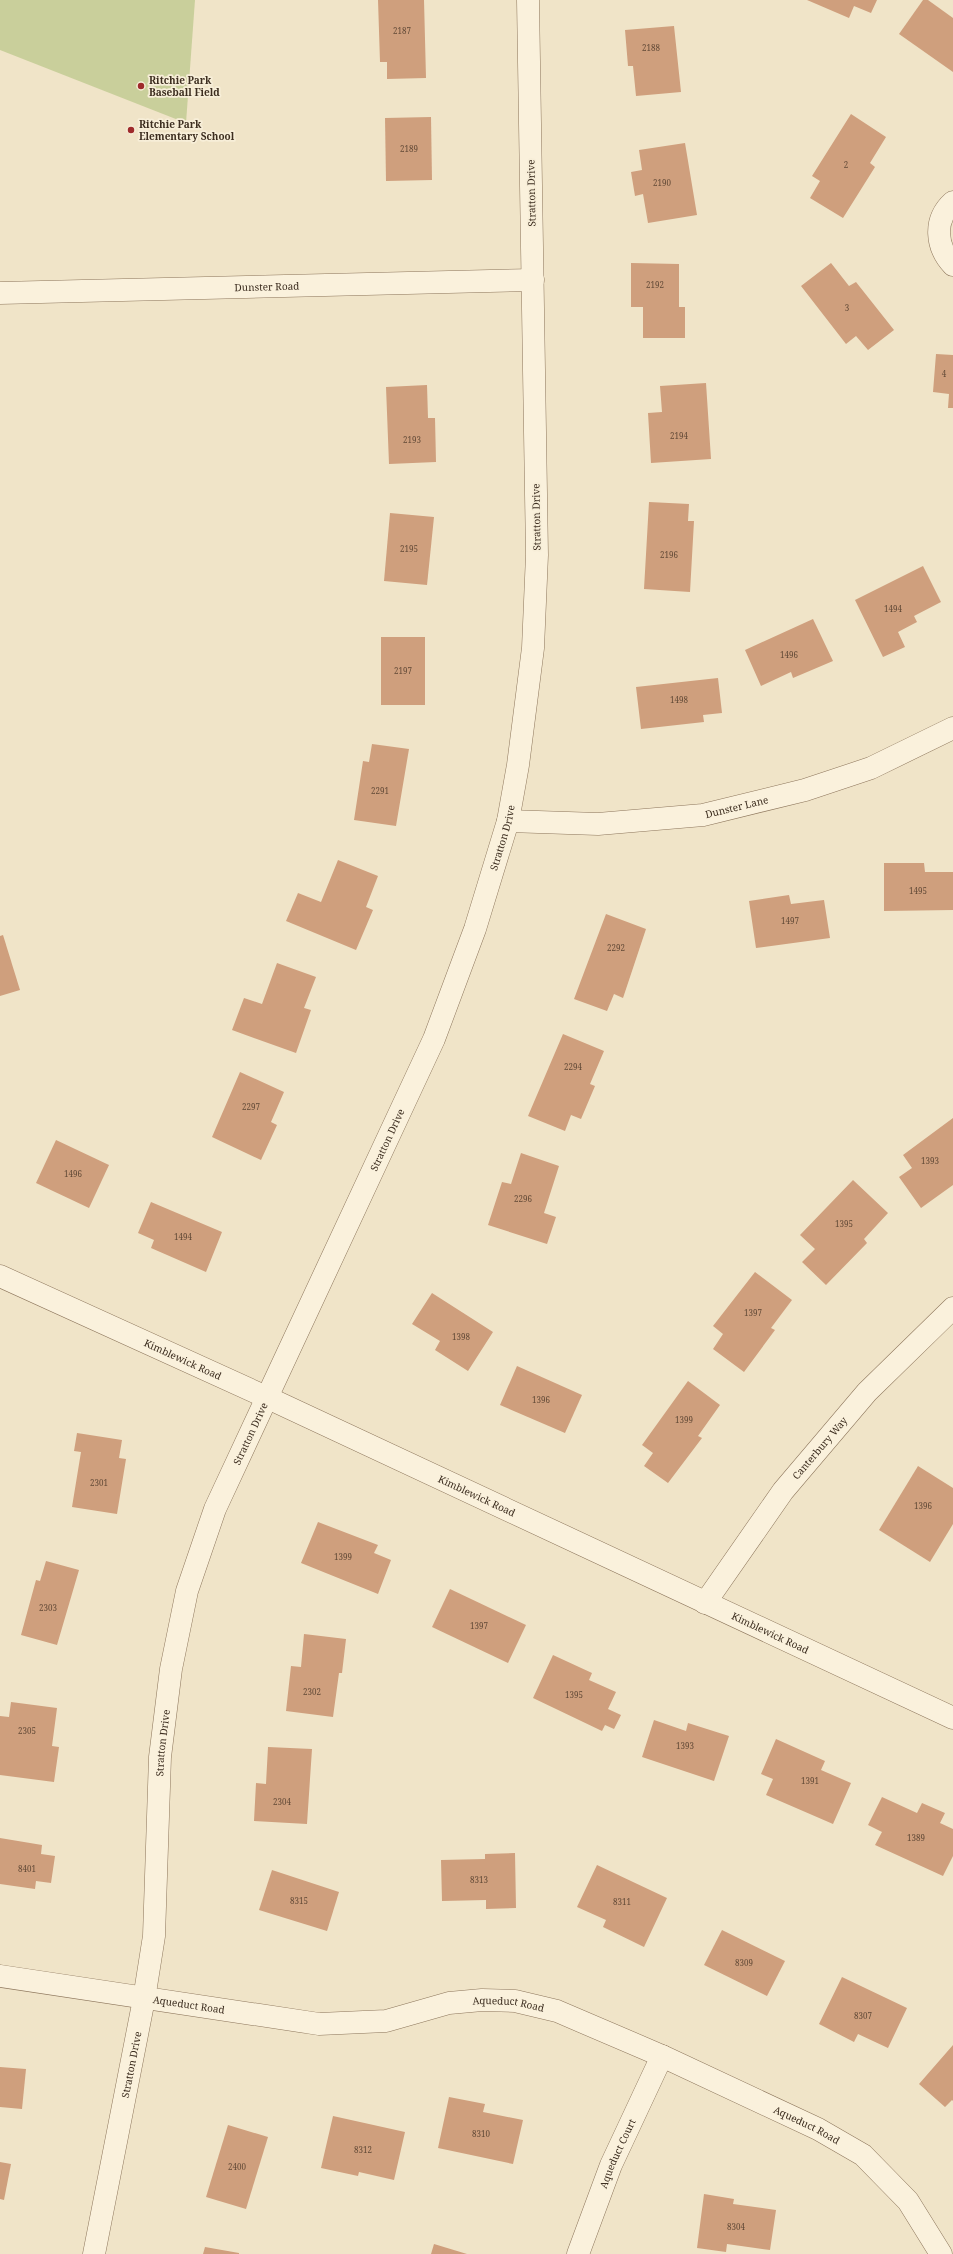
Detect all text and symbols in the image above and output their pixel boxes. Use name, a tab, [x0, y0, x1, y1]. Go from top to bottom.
house number: 2187	[393, 25, 411, 36]
house number: 2188	[642, 42, 660, 53]
place label: Ritchie Park Baseball Field	[149, 73, 220, 99]
marker: Ritchie Park Baseball Field	[136, 81, 146, 91]
place label: Ritchie Park Elementary School	[139, 117, 235, 143]
marker: Ritchie Park Elementary School	[126, 125, 136, 135]
house number: 2189	[400, 143, 418, 154]
street label: Stratton Drive	[523, 159, 539, 227]
house number: 2	[844, 159, 848, 170]
house number: 2190	[653, 177, 671, 188]
street label: Dunster Road	[234, 279, 300, 294]
house number: 2192	[646, 279, 664, 290]
house number: 3	[845, 302, 850, 313]
house number: 4	[942, 368, 947, 379]
house number: 2194	[670, 430, 688, 441]
house number: 2193	[403, 434, 421, 445]
street label: Stratton Drive	[528, 483, 544, 551]
house number: 2195	[400, 543, 418, 554]
house number: 2196	[660, 549, 678, 560]
house number: 1494	[884, 603, 902, 614]
house number: 1496	[780, 649, 798, 660]
house number: 2197	[394, 665, 412, 676]
house number: 1498	[670, 694, 688, 705]
house number: 2291	[371, 785, 389, 796]
street label: Dunster Lane	[704, 792, 770, 821]
street label: Stratton Drive	[486, 804, 518, 872]
house number: 1495	[909, 885, 927, 896]
house number: 1497	[781, 915, 799, 926]
house number: 2292	[607, 942, 625, 953]
house number: 2294	[564, 1061, 582, 1072]
house number: 2297	[242, 1101, 260, 1112]
street label: Stratton Drive	[366, 1106, 408, 1173]
house number: 1393	[921, 1155, 939, 1166]
house number: 1496	[64, 1168, 82, 1179]
house number: 2296	[514, 1193, 532, 1204]
house number: 1395	[835, 1218, 853, 1229]
house number: 1494	[174, 1231, 192, 1242]
house number: 1397	[744, 1307, 762, 1318]
house number: 1398	[452, 1331, 470, 1342]
street label: Kimblewick Road	[142, 1336, 224, 1383]
house number: 1396	[532, 1394, 550, 1405]
street label: Stratton Drive	[230, 1400, 271, 1467]
street label: Canterbury Way	[789, 1413, 850, 1482]
house number: 1399	[675, 1414, 693, 1425]
street label: Kimblewick Road	[436, 1471, 518, 1520]
house number: 2301	[90, 1477, 108, 1488]
house number: 1396	[914, 1500, 932, 1511]
house number: 1399	[334, 1551, 352, 1562]
house number: 2303	[39, 1602, 57, 1613]
street label: Kimblewick Road	[730, 1609, 811, 1657]
house number: 1397	[470, 1620, 488, 1631]
house number: 2302	[303, 1686, 321, 1697]
house number: 1395	[565, 1689, 583, 1700]
street label: Stratton Drive	[152, 1709, 173, 1777]
house number: 2305	[18, 1725, 36, 1736]
house number: 1393	[676, 1740, 694, 1751]
house number: 1391	[801, 1775, 819, 1786]
house number: 2304	[273, 1796, 291, 1807]
house number: 1389	[907, 1832, 925, 1843]
house number: 8401	[18, 1863, 36, 1874]
house number: 8313	[470, 1874, 488, 1885]
house number: 8315	[290, 1895, 308, 1906]
house number: 8311	[613, 1896, 631, 1907]
house number: 8309	[735, 1957, 753, 1968]
street label: Aqueduct Road	[152, 1992, 226, 2017]
street label: Aqueduct Road	[472, 1993, 546, 2015]
house number: 8307	[854, 2010, 872, 2021]
street label: Stratton Drive	[118, 2030, 144, 2099]
street label: Aqueduct Road	[771, 2102, 842, 2147]
street label: Aqueduct Court	[596, 2116, 639, 2190]
house number: 8310	[472, 2128, 490, 2139]
house number: 8312	[354, 2144, 372, 2155]
house number: 2400	[228, 2161, 246, 2172]
house number: 8304	[727, 2221, 745, 2232]

